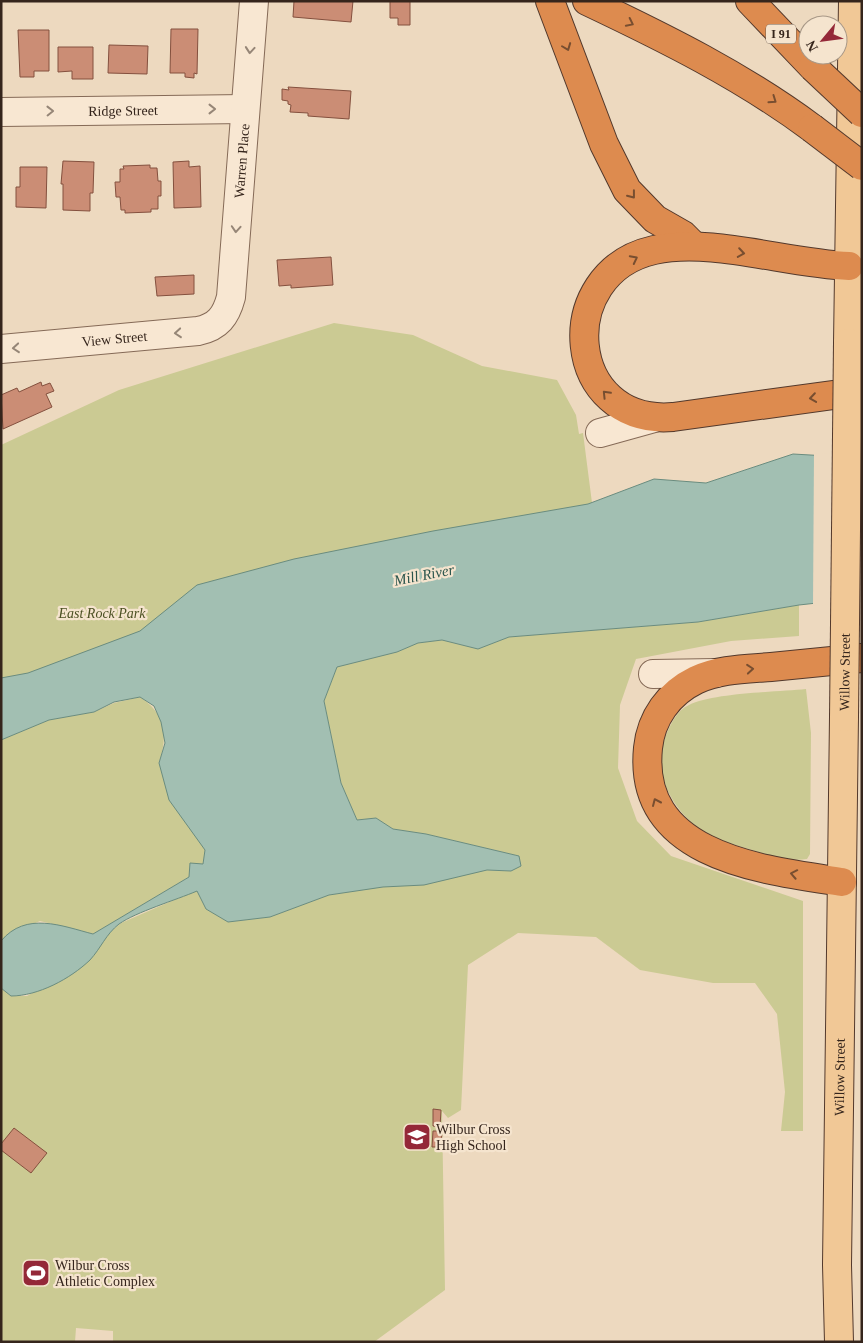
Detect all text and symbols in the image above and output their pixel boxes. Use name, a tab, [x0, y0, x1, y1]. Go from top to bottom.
north arrow	[798, 15, 848, 65]
one-way arrow	[625, 16, 634, 26]
road number: I 91	[766, 24, 796, 44]
text: N	[803, 38, 821, 54]
one-way arrow	[561, 42, 571, 51]
one-way arrow	[245, 46, 256, 54]
one-way arrow	[767, 94, 777, 103]
street label: Ridge Street	[88, 103, 158, 119]
one-way arrow	[209, 104, 217, 114]
one-way arrow	[46, 106, 54, 116]
street label: Warren Place	[232, 123, 252, 199]
one-way arrow	[626, 190, 635, 199]
one-way arrow	[230, 226, 241, 234]
one-way arrow	[738, 247, 746, 258]
one-way arrow	[628, 255, 637, 265]
one-way arrow	[173, 328, 181, 339]
street label: View Street	[81, 329, 148, 350]
one-way arrow	[12, 342, 20, 353]
one-way arrow	[603, 391, 612, 400]
one-way arrow	[809, 392, 817, 403]
water label: Mill River	[391, 561, 456, 589]
park label: East Rock Park	[57, 606, 146, 621]
street label: Willow Street	[837, 633, 853, 711]
one-way arrow	[746, 663, 754, 674]
one-way arrow	[652, 798, 663, 807]
one-way arrow	[790, 869, 798, 880]
street label: Willow Street	[832, 1038, 848, 1116]
school or university icon: Wilbur Cross High School	[402, 1122, 432, 1152]
place label: Wilbur Cross High School	[436, 1122, 511, 1153]
sports icon: Wilbur Cross Athletic Complex	[21, 1258, 51, 1288]
place label: Wilbur Cross Athletic Complex	[55, 1258, 155, 1289]

